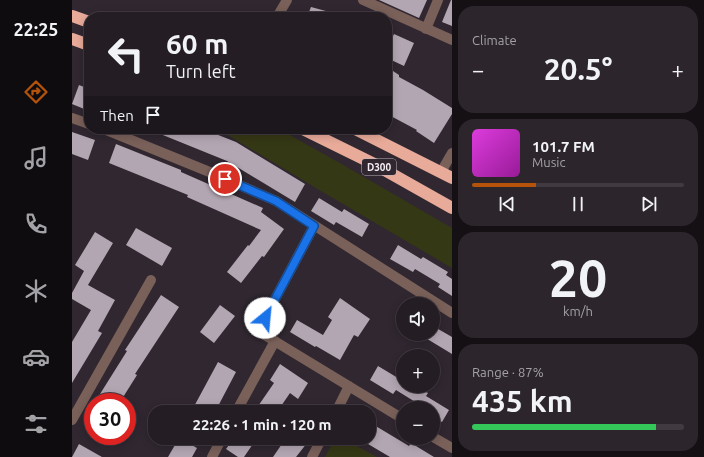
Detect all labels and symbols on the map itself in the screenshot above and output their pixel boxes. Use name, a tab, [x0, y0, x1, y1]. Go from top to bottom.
road number: D300	[362, 159, 396, 175]
pin	[208, 162, 242, 196]
position arrow	[244, 297, 286, 339]
speed limit sign: 30	[84, 393, 136, 445]

